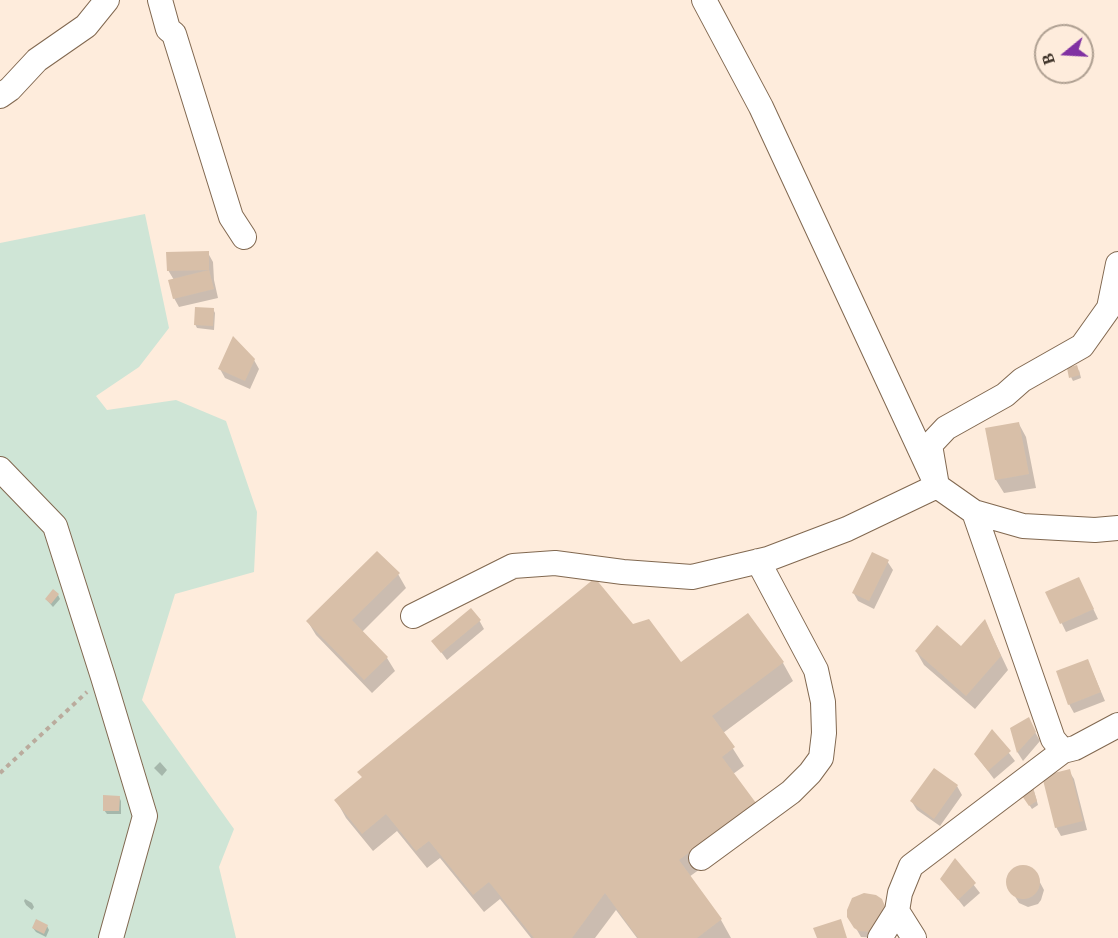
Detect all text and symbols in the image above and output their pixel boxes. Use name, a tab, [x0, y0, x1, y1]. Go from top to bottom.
north arrow	[1034, 24, 1094, 84]
text: B	[1039, 51, 1058, 67]

